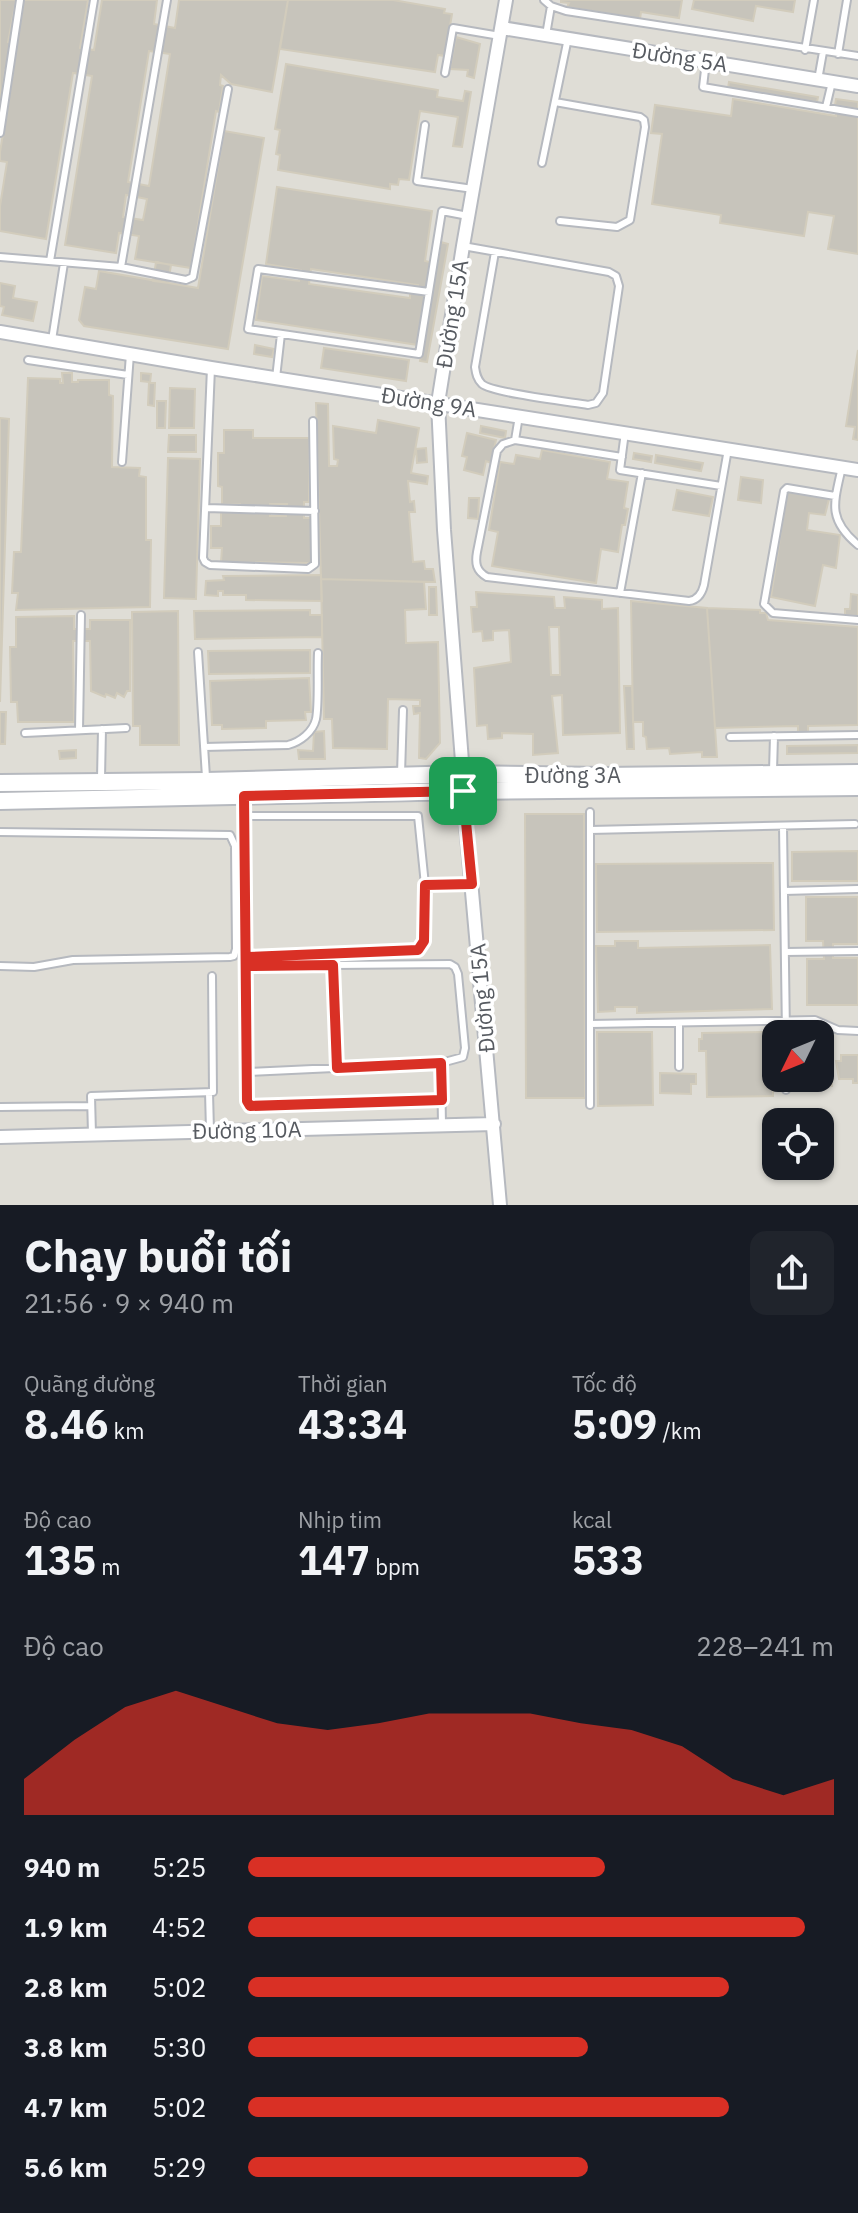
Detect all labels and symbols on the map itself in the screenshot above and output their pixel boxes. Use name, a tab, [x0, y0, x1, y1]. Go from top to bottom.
street label: Đường 5A	[630, 35, 730, 78]
street label: Đường 15A	[429, 258, 474, 370]
street label: Đường 9A	[379, 380, 479, 423]
pin	[429, 757, 497, 825]
street label: Đường 3A	[525, 760, 621, 789]
street label: Đường 15A	[462, 942, 501, 1054]
north arrow	[762, 1020, 834, 1092]
street label: Đường 10A	[192, 1114, 302, 1145]

